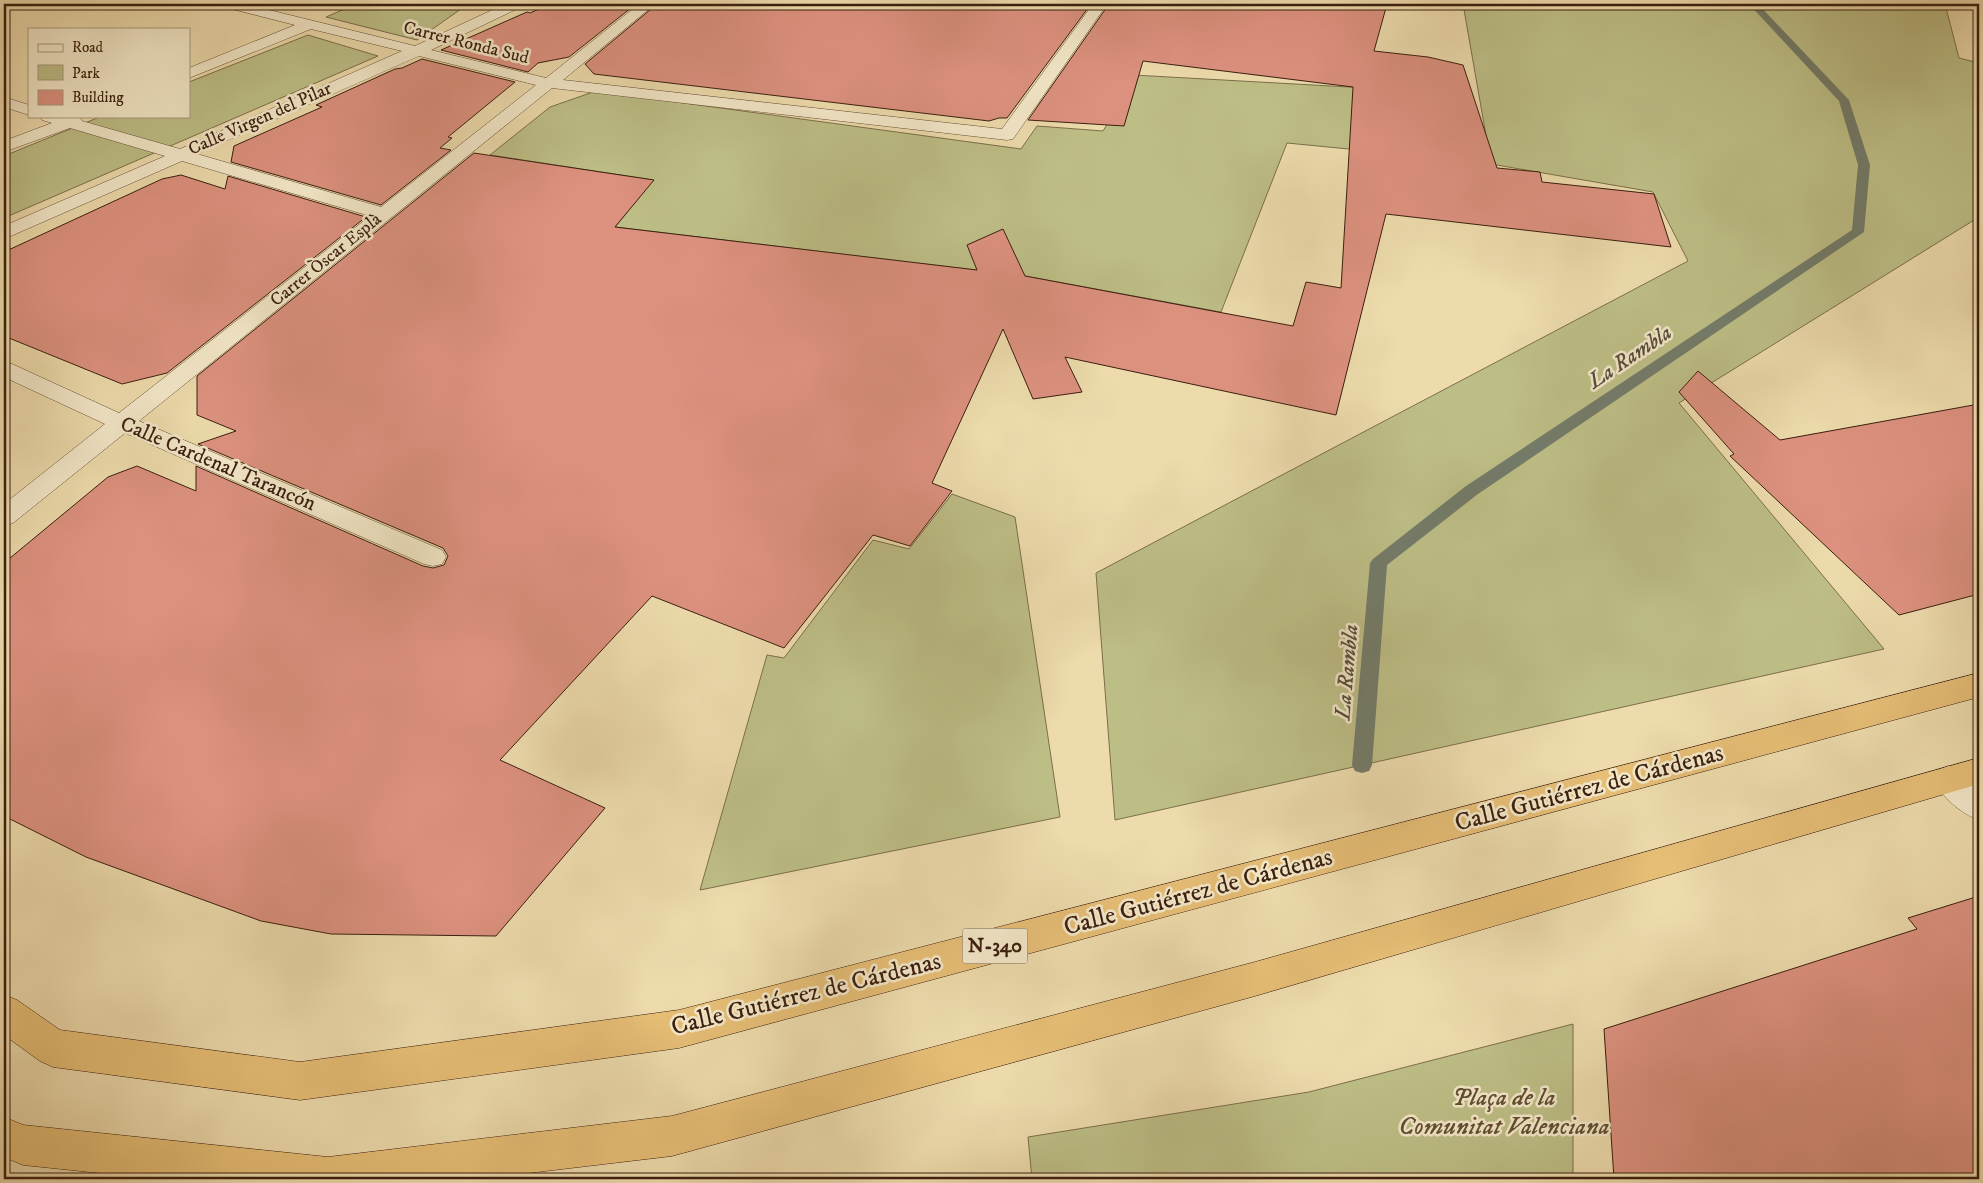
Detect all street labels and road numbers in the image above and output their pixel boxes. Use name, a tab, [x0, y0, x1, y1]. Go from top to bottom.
street label: Carrer Ronda Sud	[401, 17, 531, 69]
street label: Calle Virgen del Pilar	[185, 77, 335, 160]
street label: Carrer Òscar Esplà	[266, 208, 386, 311]
street label: Calle Cardenal Tarancón	[116, 411, 320, 517]
street label: Calle Gutiérrez de Cárdenas	[1451, 737, 1727, 839]
street label: Calle Gutiérrez de Cárdenas	[1060, 841, 1336, 943]
road number: N-340	[962, 928, 1028, 964]
street label: Calle Gutiérrez de Cárdenas	[668, 945, 944, 1043]

